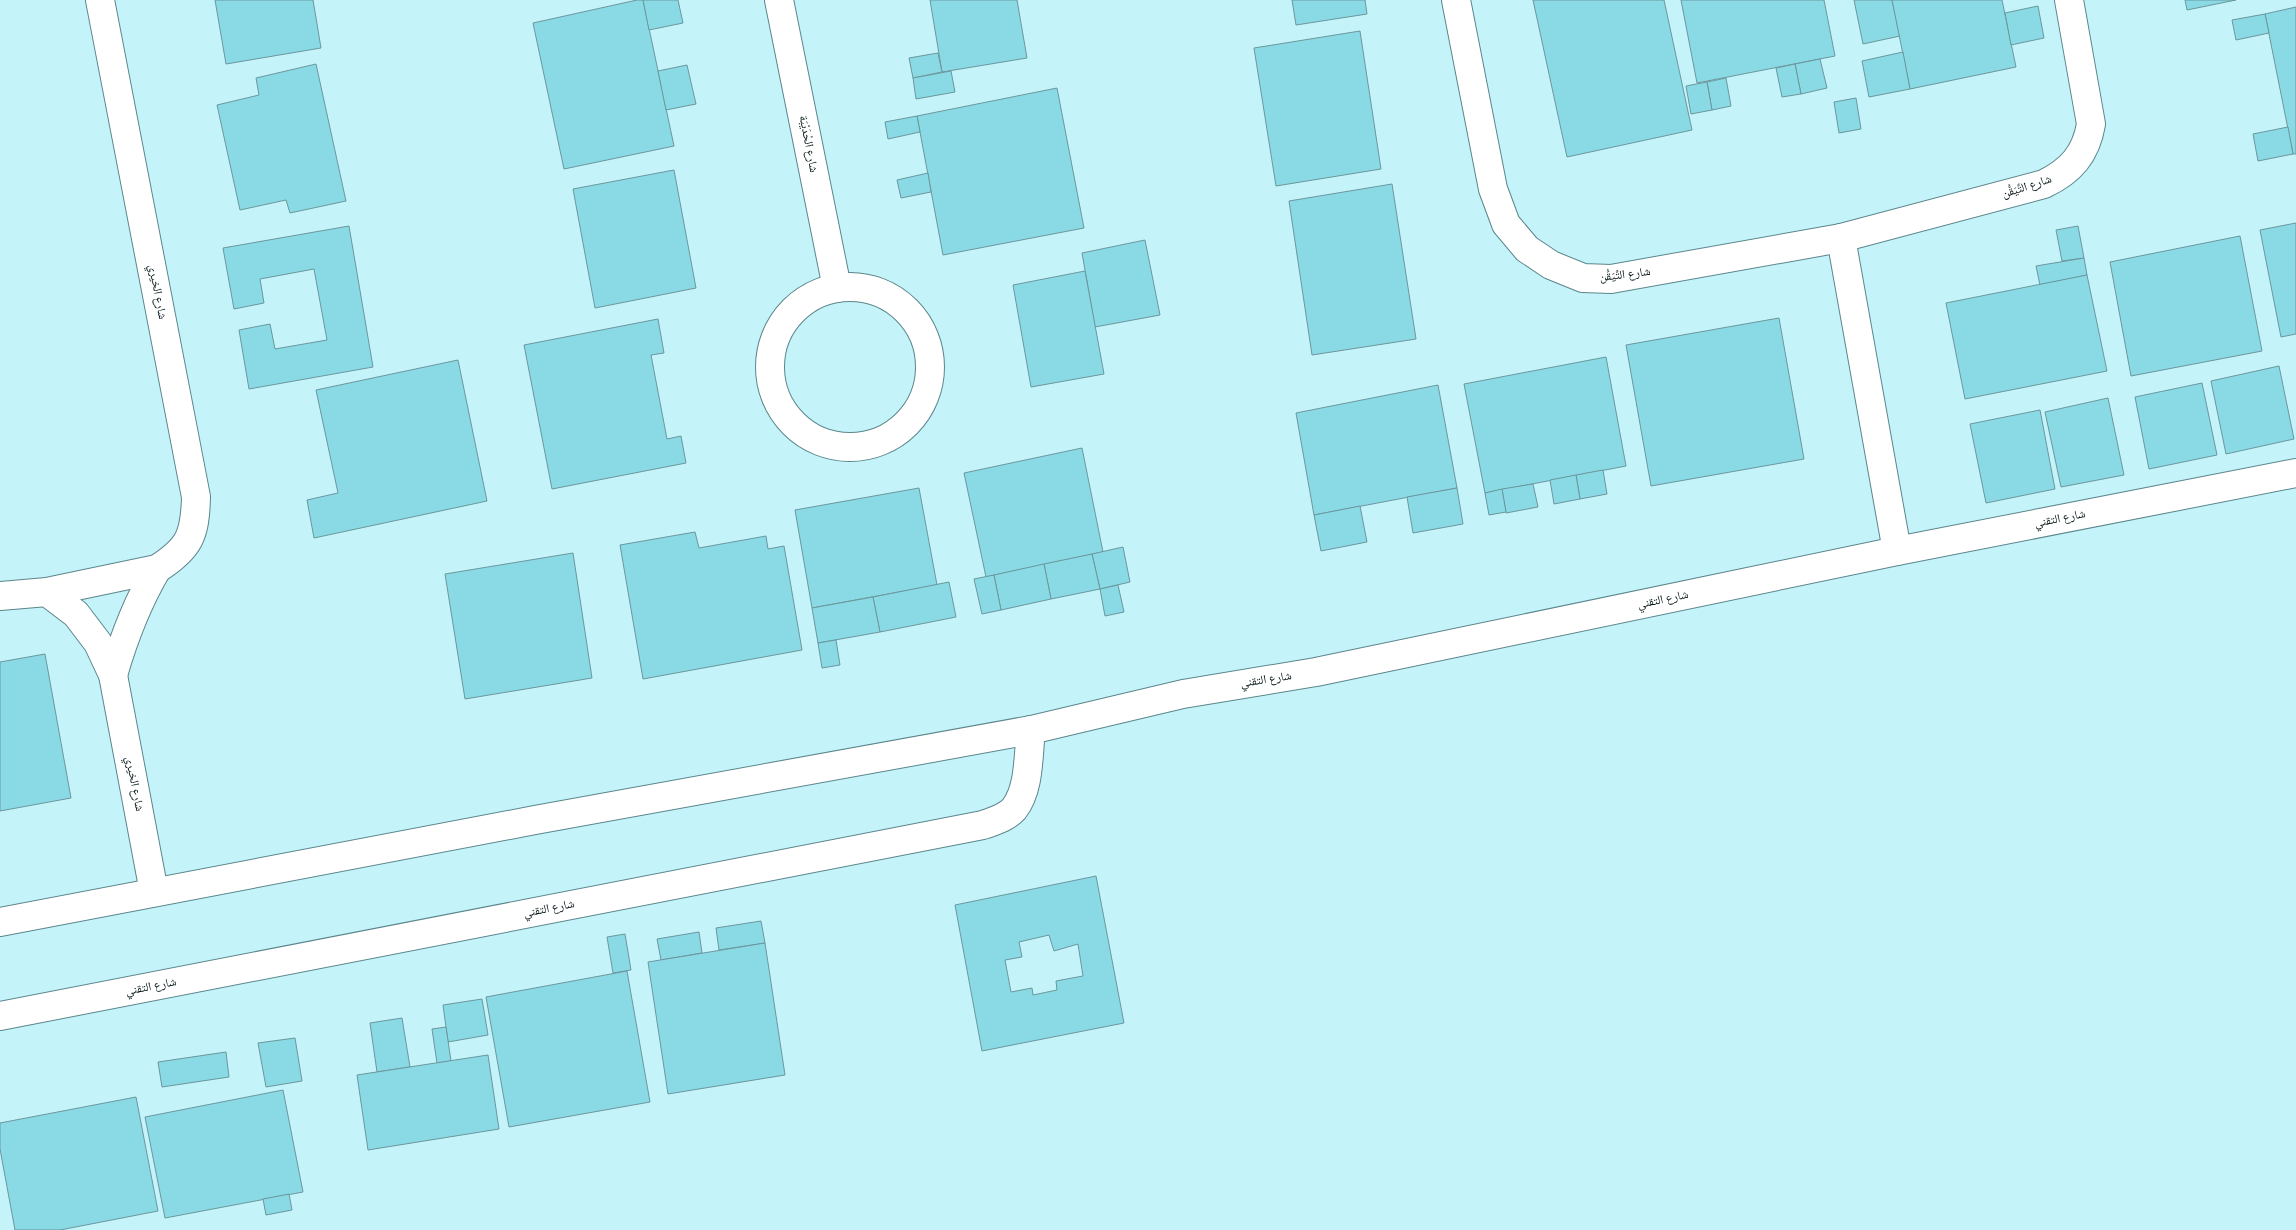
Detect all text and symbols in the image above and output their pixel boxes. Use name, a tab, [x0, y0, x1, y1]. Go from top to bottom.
street label: شارع الحْدَيْبَة	[795, 114, 821, 174]
street label: شارع التَّيَقُّن	[2000, 171, 2054, 203]
street label: شارع الخيري	[143, 263, 170, 321]
street label: شارع التَّيَقُّن	[1599, 264, 1652, 286]
street label: شارع التقني	[2033, 506, 2087, 533]
street label: شارع التقني	[1636, 587, 1690, 614]
street label: شارع التقني	[1239, 668, 1293, 693]
street label: شارع الخيري	[120, 755, 147, 813]
street label: شارع التقني	[522, 896, 576, 923]
street label: شارع التقني	[124, 974, 178, 1001]

